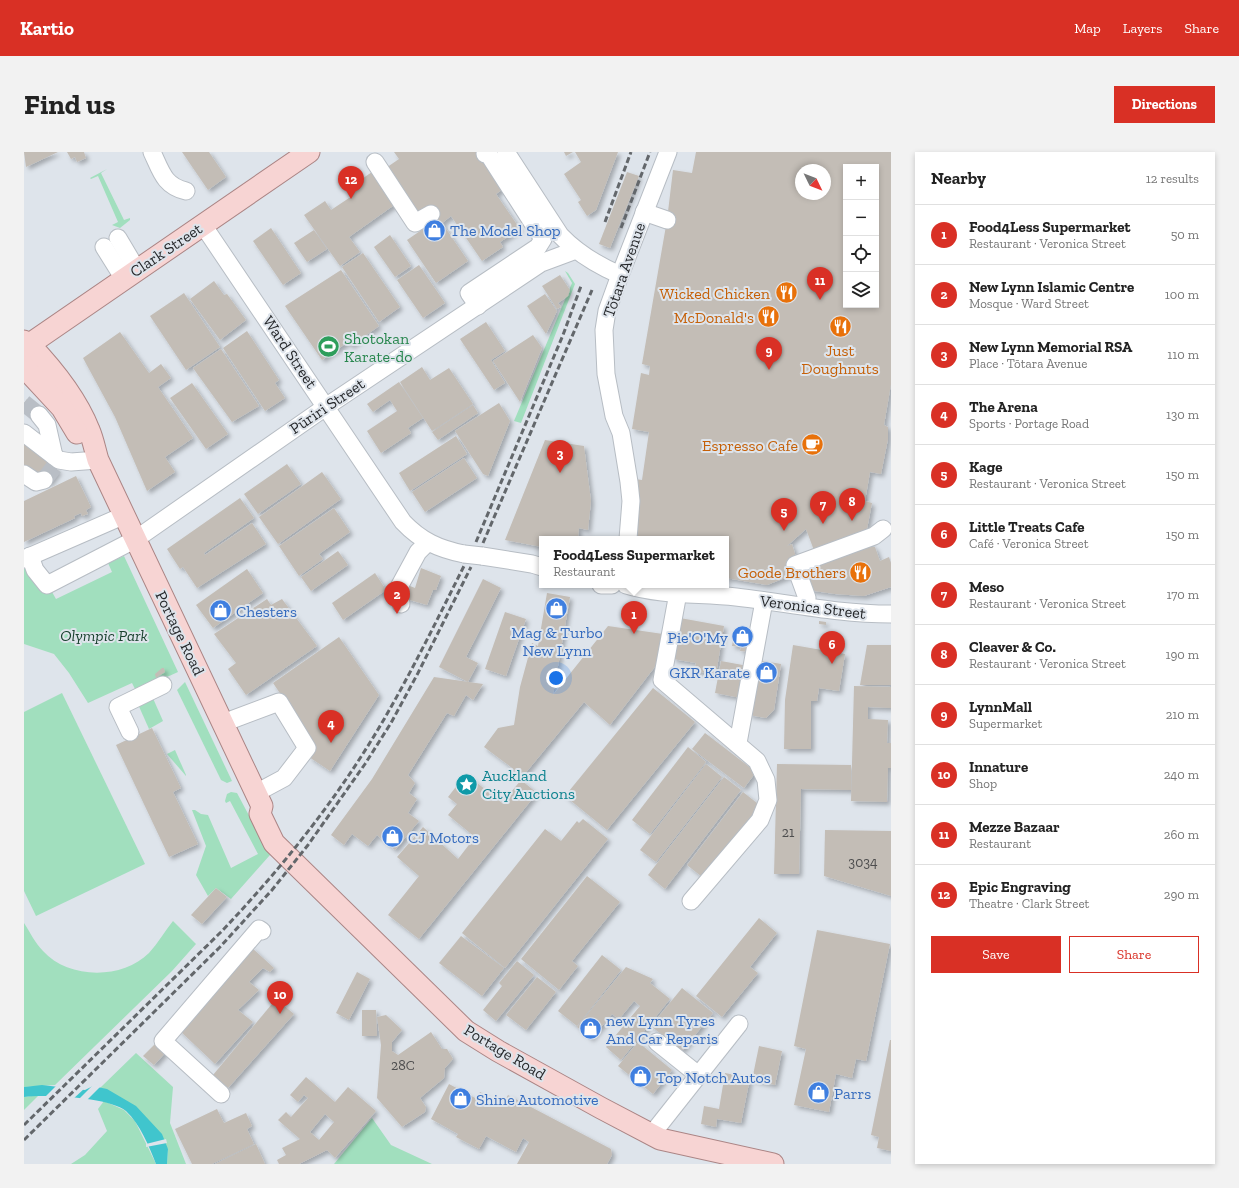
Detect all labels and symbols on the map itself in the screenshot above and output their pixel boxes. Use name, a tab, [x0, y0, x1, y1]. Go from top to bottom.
north arrow	[795, 164, 831, 200]
pin: 12	[338, 166, 364, 199]
shop icon: The Model Shop	[422, 217, 448, 243]
street label: Clark Street	[126, 219, 206, 281]
street label: Tōtara Avenue	[599, 220, 649, 320]
place label: The Model Shop	[450, 221, 561, 240]
pin: 11	[807, 267, 833, 300]
restaurant icon: Wicked Chicken	[773, 280, 799, 306]
place label: Wicked Chicken	[660, 284, 771, 303]
restaurant icon: McDonald's	[756, 304, 782, 330]
place label: McDonald's	[674, 308, 754, 327]
street label: Ward Street	[259, 312, 321, 392]
restaurant icon: Just Doughnuts	[827, 313, 853, 339]
place label: Shotokan Karate-do	[344, 329, 412, 366]
sports icon: Shotokan Karate-do	[315, 334, 341, 360]
pin: 9	[756, 337, 782, 370]
place label: Just Doughnuts	[801, 341, 879, 378]
street label: Pūriri Street	[286, 374, 368, 438]
cafe icon: Espresso Cafe	[800, 432, 826, 458]
place label: Espresso Cafe	[702, 436, 798, 455]
pin: 3	[547, 440, 573, 473]
pin: 8	[839, 488, 865, 521]
pin: 7	[810, 491, 836, 524]
pin: 5	[771, 498, 797, 531]
restaurant icon: Goode Brothers	[848, 559, 874, 585]
place label: Goode Brothers	[738, 563, 846, 582]
pin: 2	[384, 581, 410, 614]
street label: Portage Road	[151, 588, 209, 679]
street label: Veronica Street	[758, 591, 867, 623]
shop icon: Mag & Turbo New Lynn	[544, 596, 570, 622]
shop icon: Chesters	[208, 598, 234, 624]
pin: 1	[621, 601, 647, 634]
place label: Chesters	[236, 602, 297, 621]
place label: Mag & Turbo New Lynn	[511, 623, 603, 660]
shop icon: Pie'O'My	[730, 624, 756, 650]
park label: Olympic Park	[60, 626, 148, 645]
place label: Pie'O'My	[667, 628, 729, 647]
pin: 6	[819, 631, 845, 664]
shop icon: GKR Karate	[753, 659, 779, 685]
place label: GKR Karate	[669, 663, 750, 682]
your location	[546, 668, 566, 688]
pin: 4	[318, 710, 344, 743]
place label: Auckland City Auctions	[482, 766, 575, 803]
place icon: Auckland City Auctions	[454, 771, 480, 797]
shop icon: CJ Motors	[380, 824, 406, 850]
house number: 21	[782, 824, 795, 841]
place label: CJ Motors	[408, 828, 479, 847]
house number: 3034	[848, 854, 878, 871]
pin: 10	[267, 981, 293, 1014]
place label: new Lynn Tyres And Car Reparis	[606, 1011, 718, 1048]
shop icon: new Lynn Tyres And Car Reparis	[578, 1016, 604, 1042]
street label: Portage Road	[461, 1020, 549, 1084]
house number: 28C	[391, 1057, 415, 1074]
shop icon: Top Notch Autos	[627, 1064, 653, 1090]
place label: Top Notch Autos	[656, 1068, 771, 1087]
shop icon: Parrs	[806, 1080, 832, 1106]
place label: Parrs	[834, 1084, 871, 1103]
shop icon: Shine Automotive	[448, 1086, 474, 1112]
place label: Shine Automotive	[476, 1090, 599, 1109]

